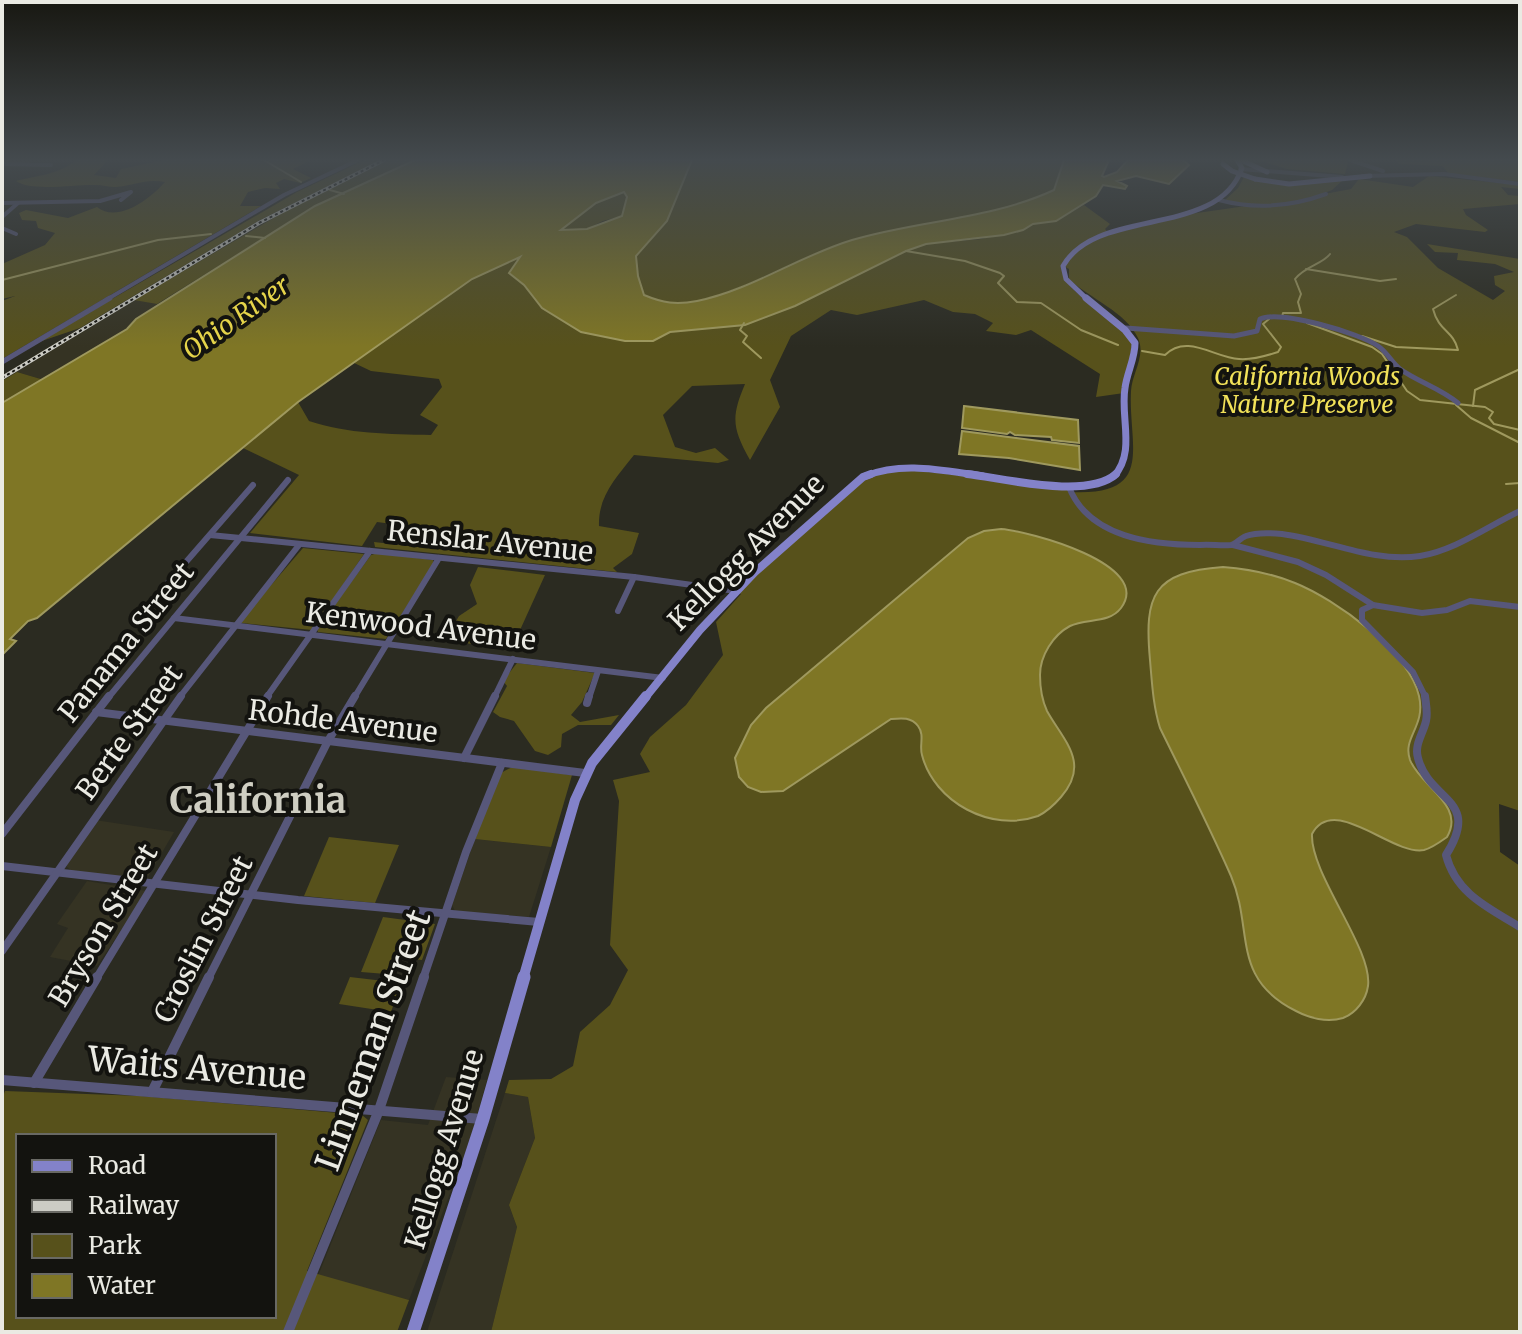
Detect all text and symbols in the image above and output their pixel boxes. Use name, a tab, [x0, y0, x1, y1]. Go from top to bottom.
water label: Ohio River	[176, 269, 296, 366]
park label: California Woods Nature Preserve	[1214, 361, 1400, 420]
street label: Kellogg Avenue	[660, 466, 832, 638]
street label: Renslar Avenue	[385, 512, 595, 570]
street label: Panama Street	[50, 555, 202, 729]
street label: Kenwood Avenue	[304, 594, 538, 658]
street label: Berte Street	[68, 657, 190, 807]
street label: Rohde Avenue	[246, 692, 440, 750]
district label: California	[170, 778, 346, 823]
street label: Bryson Street	[40, 837, 166, 1013]
street label: Croslin Street	[146, 849, 261, 1029]
street label: Linneman Street	[306, 904, 440, 1176]
street label: Waits Avenue	[85, 1037, 308, 1098]
street label: Kellogg Avenue	[397, 1045, 491, 1253]
legend	[16, 1134, 276, 1318]
text: Road	[88, 1150, 146, 1181]
text: Railway	[88, 1190, 179, 1221]
text: Park	[88, 1230, 142, 1261]
text: Water	[87, 1270, 156, 1301]

